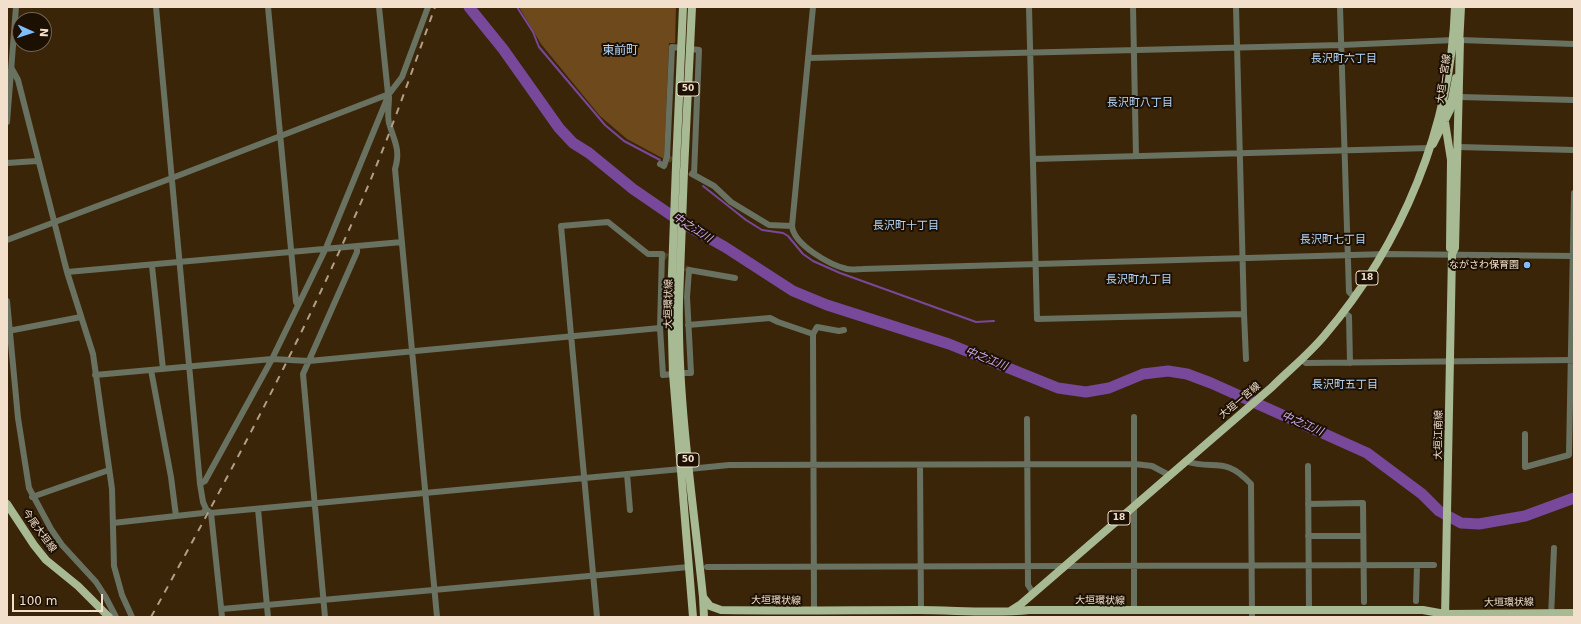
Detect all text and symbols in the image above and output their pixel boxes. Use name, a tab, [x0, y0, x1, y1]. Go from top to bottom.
north arrow	[12, 12, 52, 52]
text: N	[37, 28, 50, 38]
district label: 東前町	[602, 44, 638, 58]
district label: 長沢町六丁目	[1311, 52, 1377, 66]
street label: 大垣一宮線	[1435, 53, 1453, 105]
road number: 50	[677, 82, 699, 96]
district label: 長沢町八丁目	[1107, 96, 1173, 110]
water label: 中之江川	[670, 210, 714, 246]
district label: 長沢町十丁目	[873, 219, 939, 233]
district label: 長沢町七丁目	[1300, 233, 1366, 247]
place label: ながさわ保育園	[1449, 259, 1519, 271]
marker: ながさわ保育園	[1522, 260, 1532, 270]
road number: 18	[1356, 271, 1378, 285]
district label: 長沢町九丁目	[1106, 273, 1172, 287]
street label: 大垣環状線	[663, 279, 675, 329]
water label: 中之江川	[963, 345, 1009, 373]
district label: 長沢町五丁目	[1312, 378, 1378, 392]
street label: 大垣一宮線	[1217, 380, 1263, 422]
water label: 中之江川	[1279, 409, 1325, 439]
street label: 大垣江南線	[1433, 410, 1445, 460]
road number: 50	[677, 453, 699, 467]
street label: 今尾大垣線	[19, 507, 59, 555]
road number: 18	[1108, 511, 1130, 525]
scale bar	[14, 586, 105, 612]
text: 100 m	[19, 594, 57, 608]
street label: 大垣環状線	[751, 595, 801, 607]
street label: 大垣環状線	[1075, 595, 1125, 607]
street label: 大垣環状線	[1484, 597, 1534, 609]

